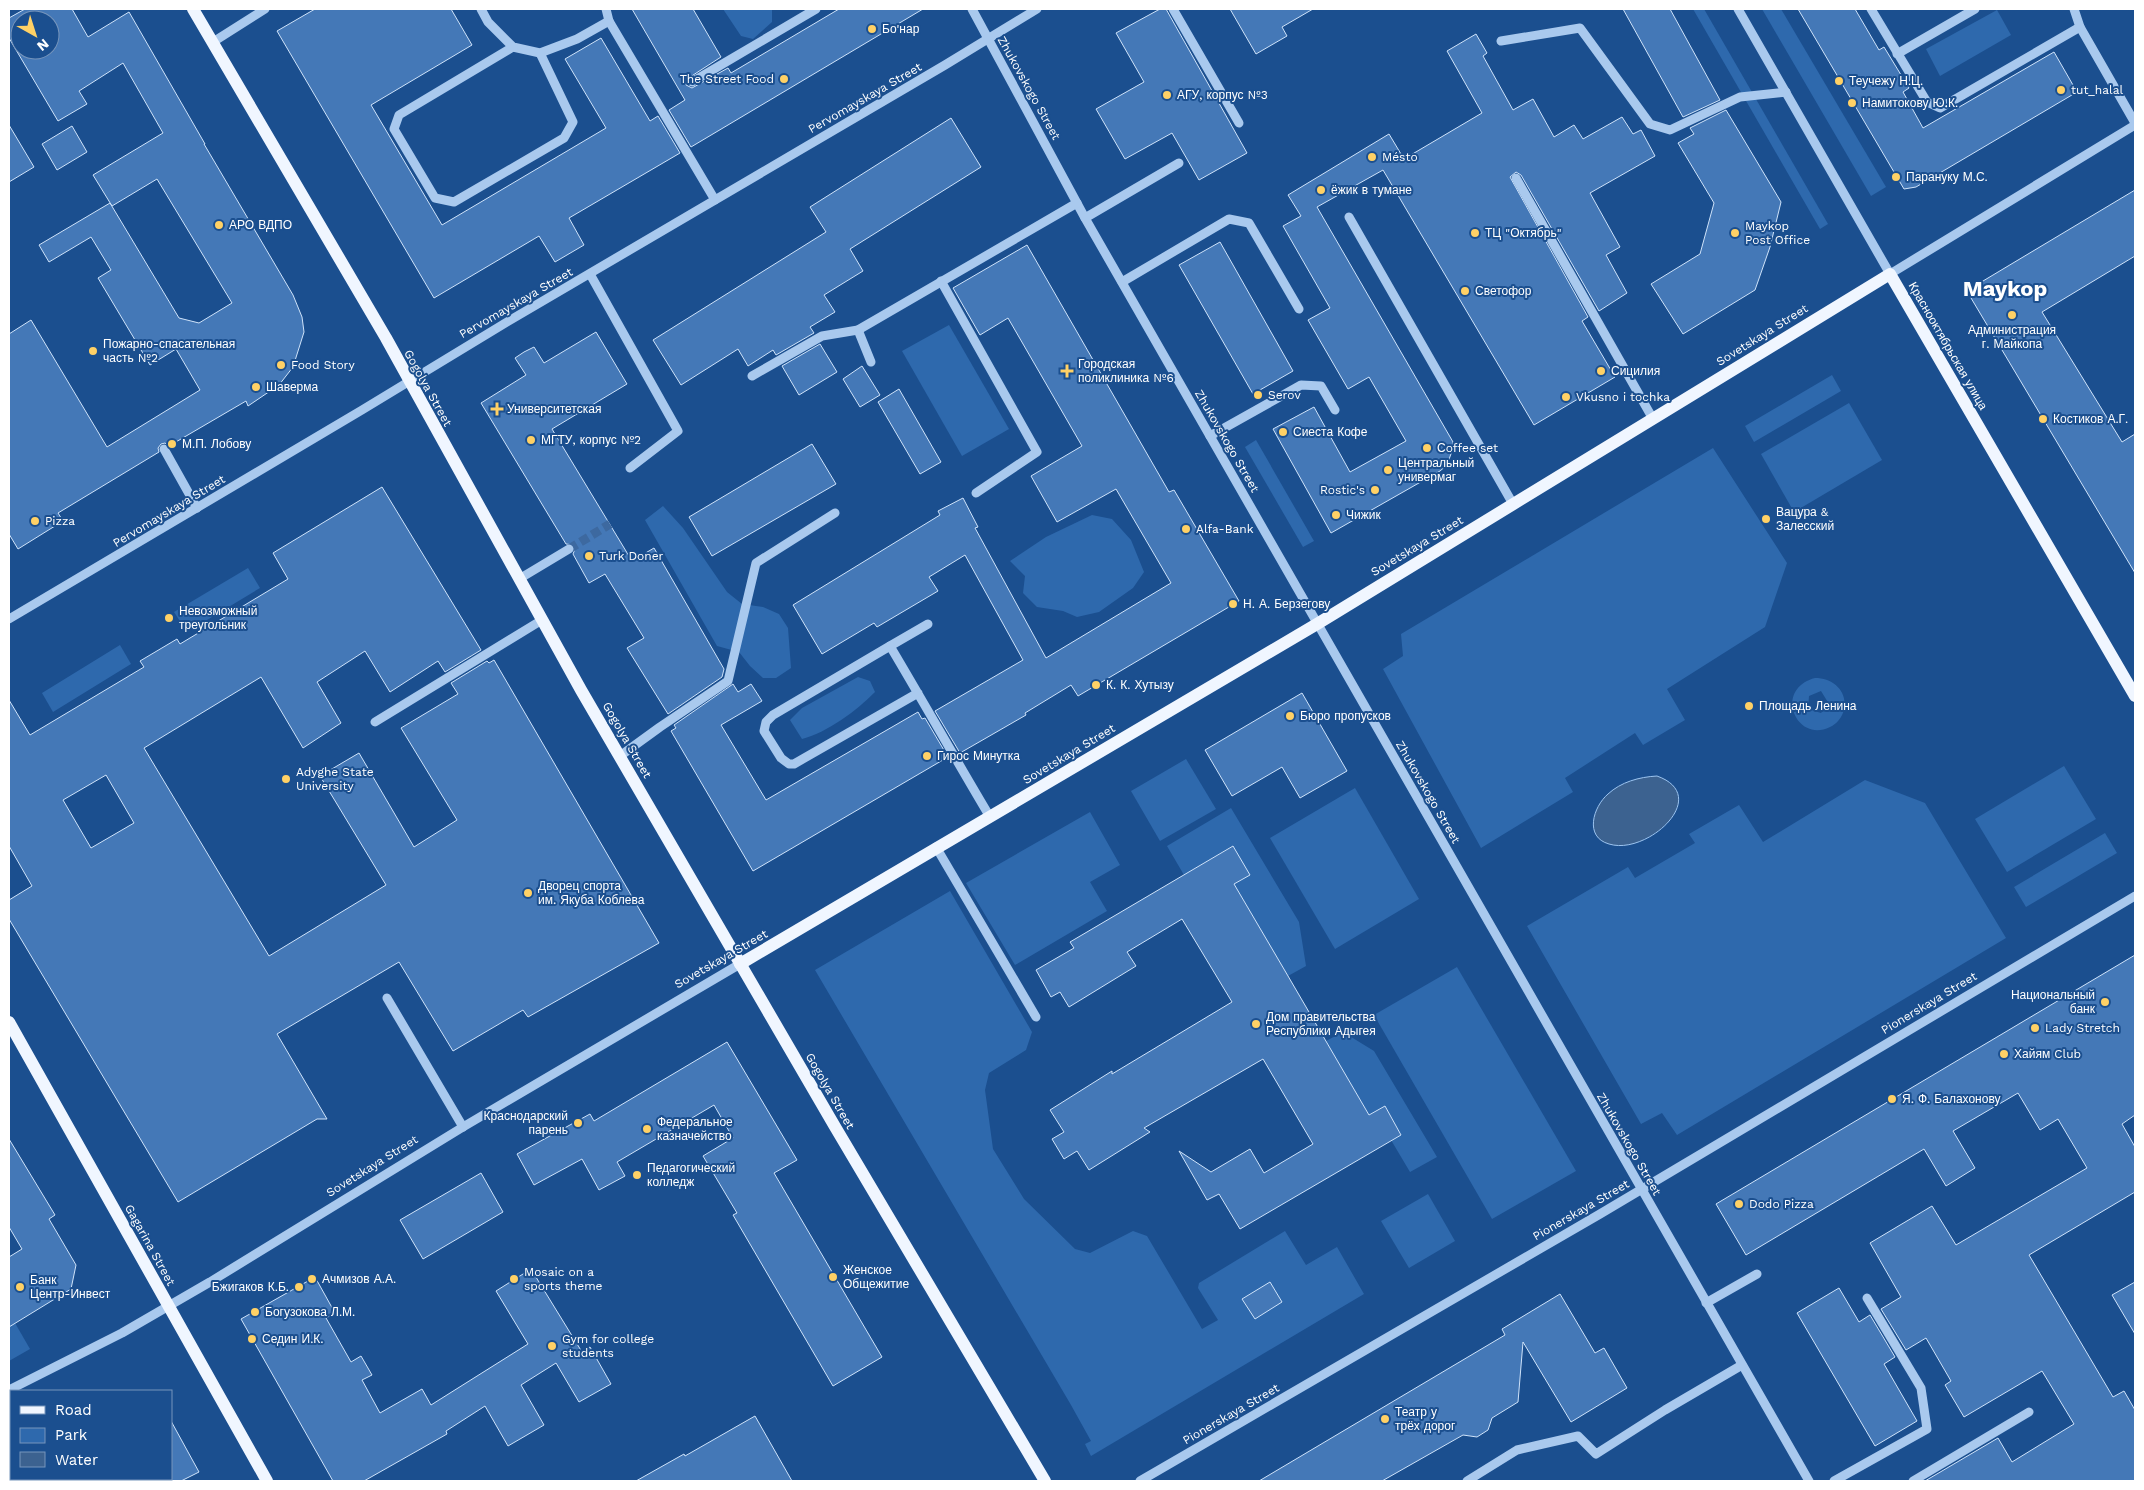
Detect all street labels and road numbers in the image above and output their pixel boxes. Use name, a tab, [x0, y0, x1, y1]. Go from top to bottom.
street label: Zhukovskogo Street	[995, 34, 1063, 142]
street label: Pervomayskaya Street	[806, 60, 924, 136]
street label: Pervomayskaya Street	[457, 265, 575, 341]
street label: Краснооктябрьская улица	[1906, 280, 1991, 413]
street label: Sovetskaya Street	[1714, 301, 1810, 369]
street label: Gogolya Street	[401, 347, 455, 429]
street label: Zhukovskogo Street	[1192, 387, 1262, 495]
street label: Pervomayskaya Street	[110, 472, 228, 550]
street label: Sovetskaya Street	[1368, 513, 1466, 579]
street label: Gogolya Street	[600, 699, 654, 781]
street label: Sovetskaya Street	[1020, 721, 1118, 787]
street label: Zhukovskogo Street	[1393, 738, 1463, 846]
street label: Sovetskaya Street	[672, 927, 770, 991]
street label: Pionerskaya Street	[1879, 969, 1979, 1037]
street label: Gogolya Street	[803, 1050, 857, 1132]
street label: Zhukovskogo Street	[1594, 1090, 1664, 1198]
street label: Sovetskaya Street	[324, 1132, 420, 1200]
street label: Pionerskaya Street	[1530, 1177, 1632, 1243]
street label: Gagarina Street	[122, 1202, 178, 1288]
street label: Pionerskaya Street	[1180, 1381, 1282, 1447]

